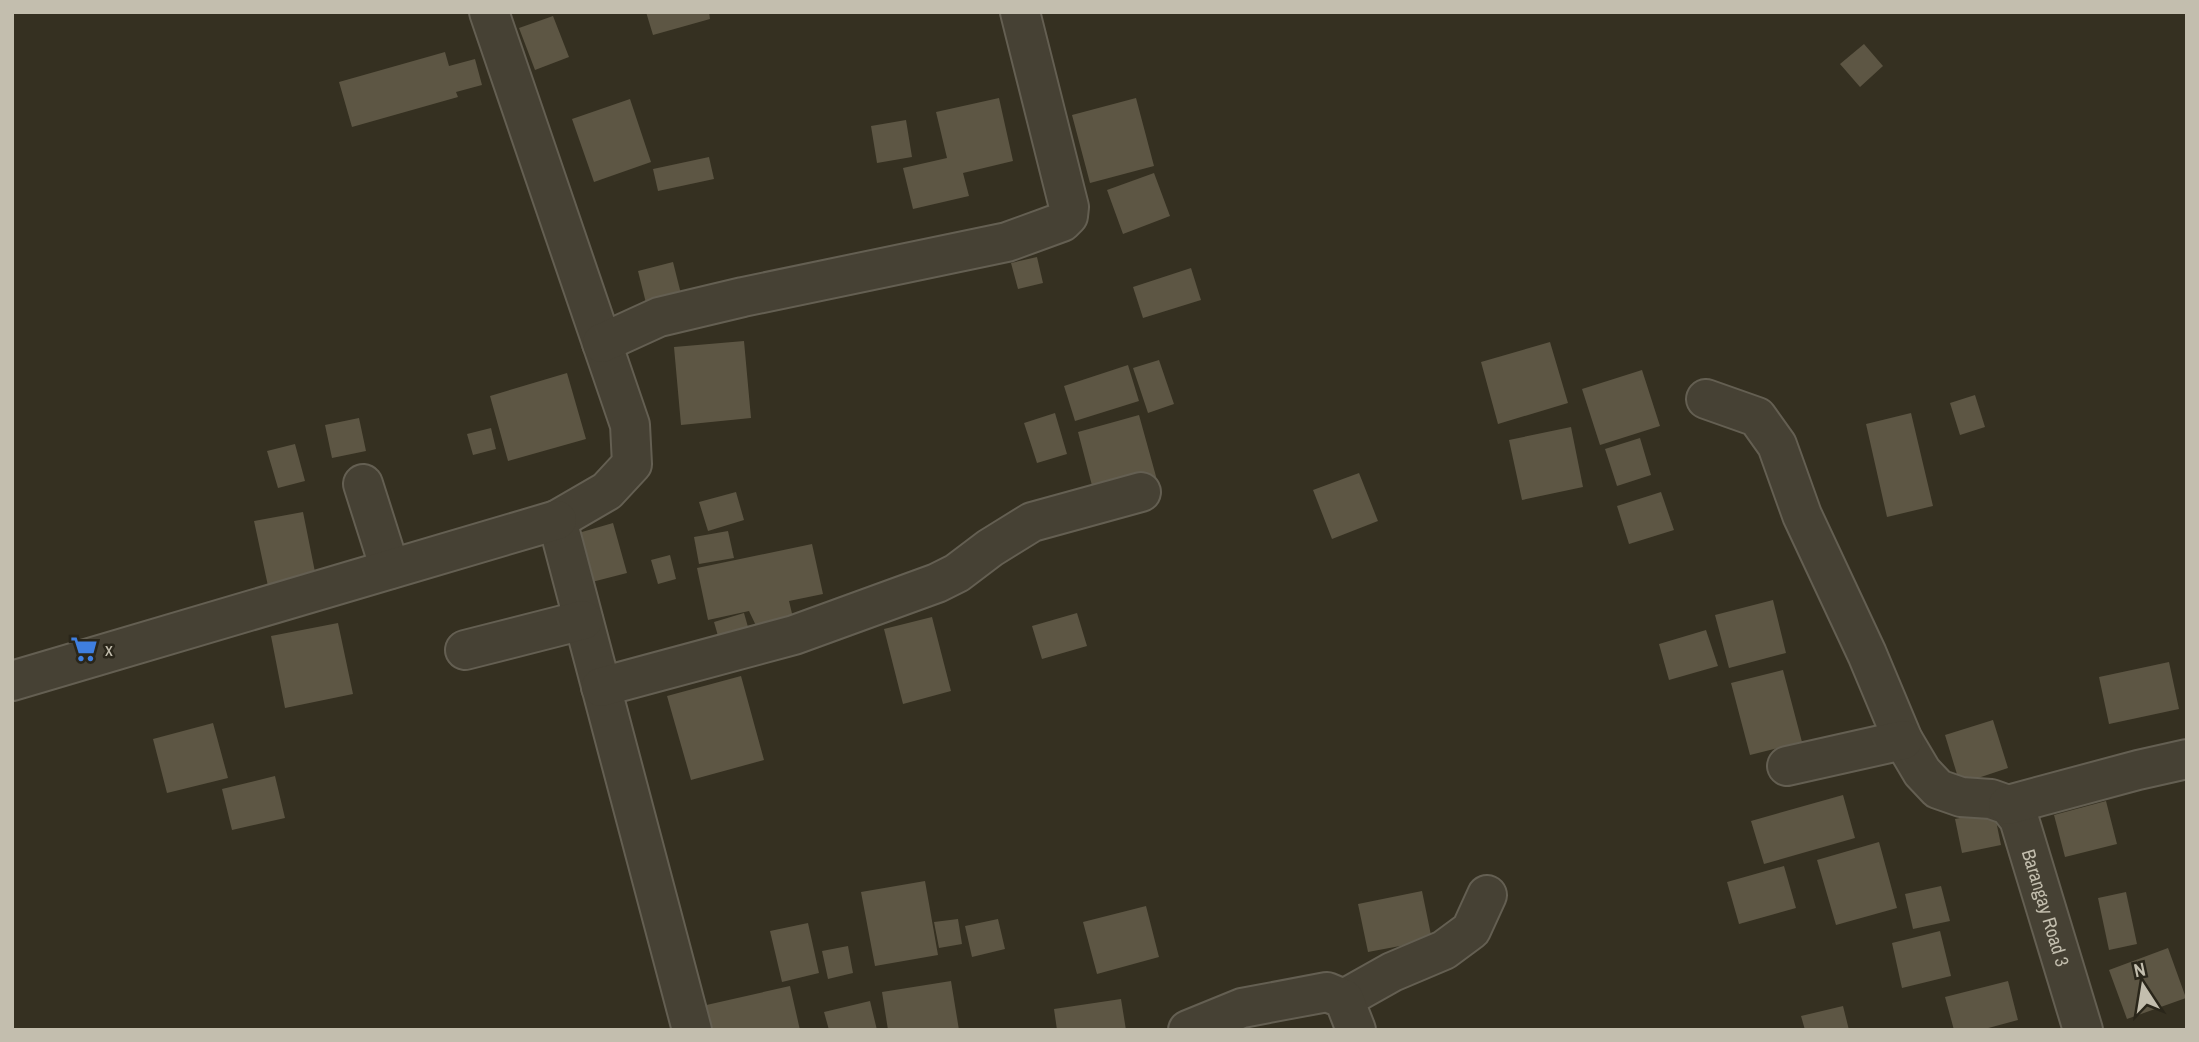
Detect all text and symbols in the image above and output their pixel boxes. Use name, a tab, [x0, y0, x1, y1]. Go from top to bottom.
supermarket icon: x	[69, 634, 99, 664]
place label: x	[105, 636, 113, 662]
street label: Barangay Road 3	[2016, 846, 2076, 970]
north arrow	[2108, 951, 2178, 1021]
text: N	[2131, 955, 2148, 983]

